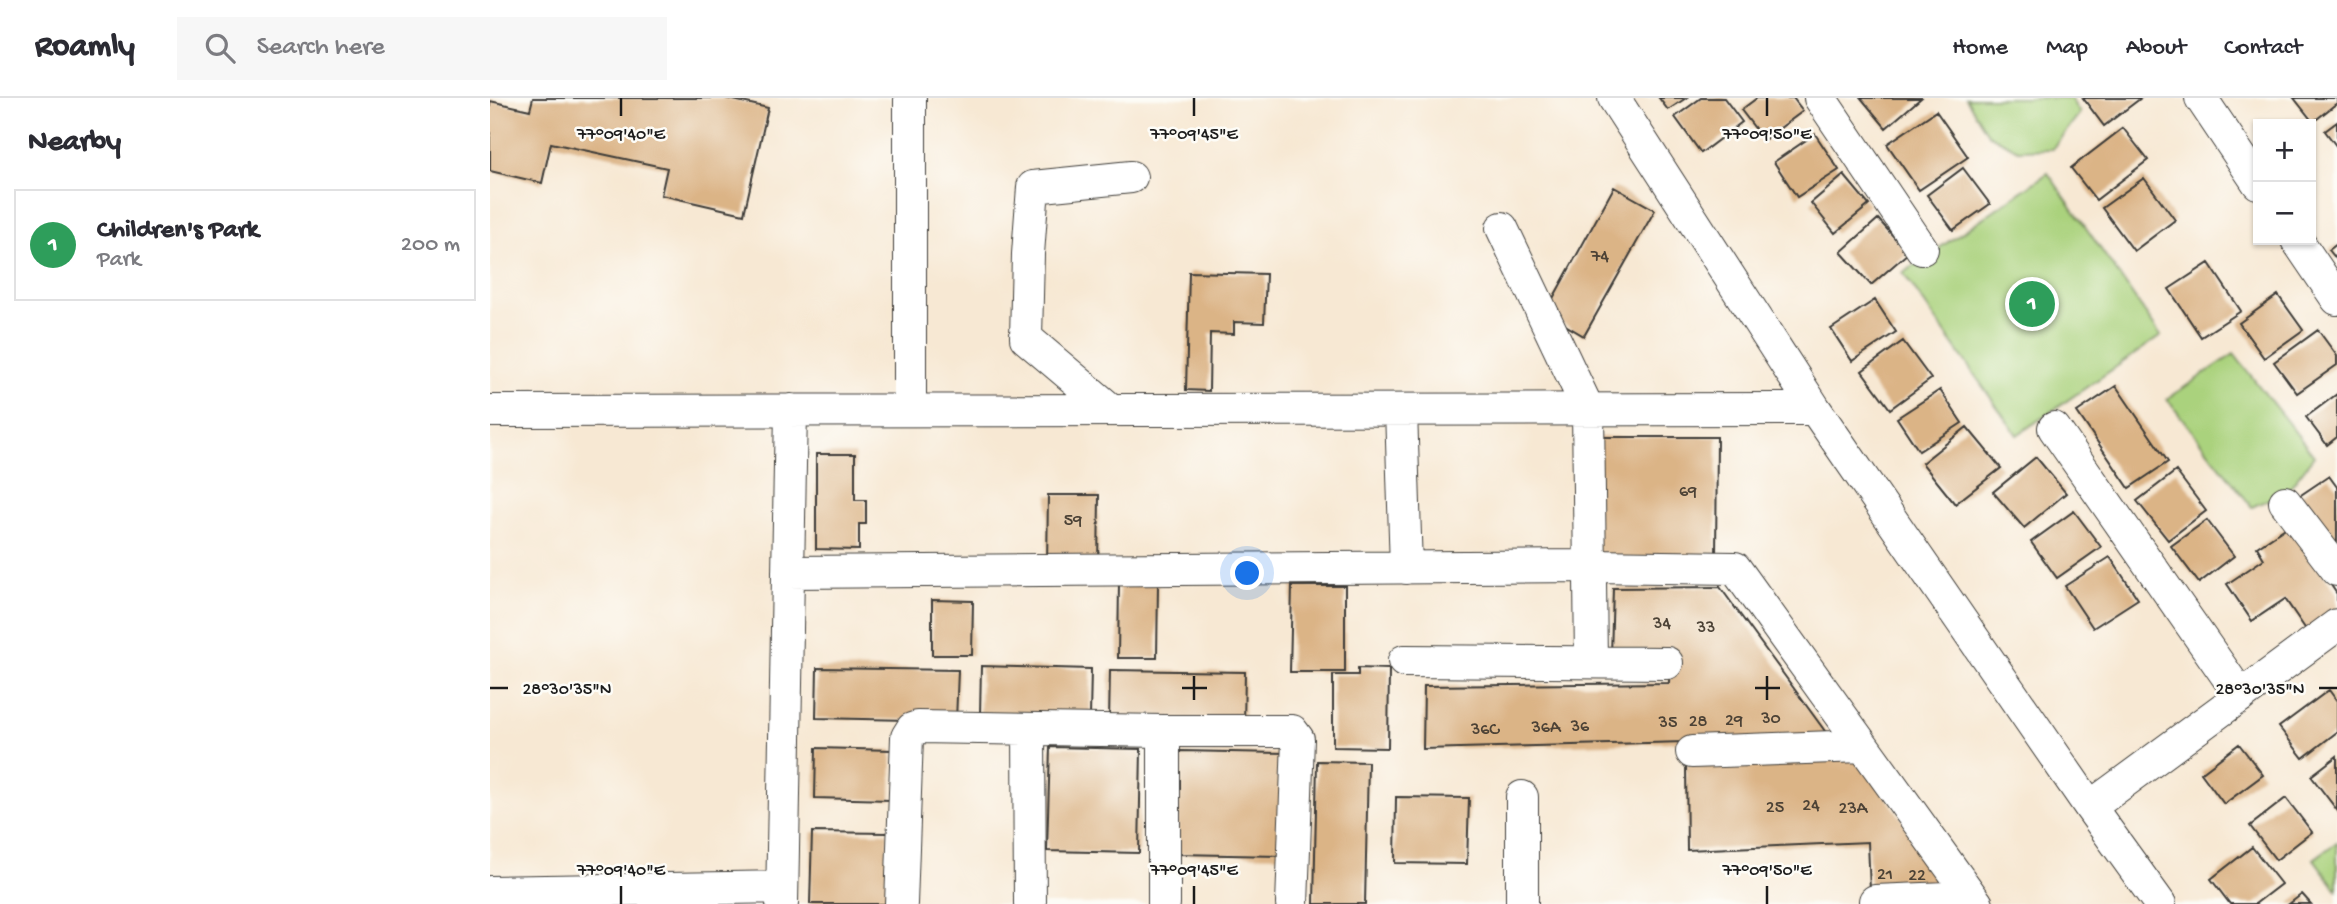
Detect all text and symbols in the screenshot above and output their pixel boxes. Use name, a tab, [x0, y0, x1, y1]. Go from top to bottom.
search box	[177, 17, 667, 80]
text: Roamly	[35, 29, 135, 67]
icon: search	[201, 29, 239, 67]
text: Search here	[257, 33, 385, 64]
text: Home	[1952, 34, 2008, 63]
text: Map	[2046, 34, 2088, 63]
text: About	[2126, 34, 2186, 63]
text: Contact	[2224, 34, 2302, 63]
map controls	[2253, 119, 2316, 245]
button: +	[2253, 119, 2316, 182]
text: 77°09'40"E	[576, 125, 666, 146]
text: 77°09'45"E	[1149, 125, 1238, 146]
text: 77°09'50"E	[1721, 125, 1812, 146]
text: Nearby	[28, 126, 121, 161]
button: −	[2253, 182, 2316, 245]
text: Children's Park	[97, 216, 259, 247]
text: 1	[48, 232, 58, 259]
text: 200 m	[401, 232, 460, 259]
text: Park	[97, 247, 141, 274]
house number: 74	[1590, 247, 1609, 268]
pin: 1	[2009, 278, 2055, 330]
house number: 69	[1679, 482, 1697, 503]
house number: 59	[1064, 511, 1082, 532]
your location	[1230, 556, 1264, 590]
house number: 34	[1652, 614, 1671, 635]
house number: 33	[1696, 618, 1715, 639]
text: 28°30'35"N	[523, 680, 611, 701]
text: 28°30'35"N	[2216, 680, 2304, 701]
house number: 30	[1760, 709, 1781, 730]
house number: 29	[1725, 711, 1743, 732]
house number: 28	[1689, 712, 1707, 733]
house number: 35	[1658, 713, 1677, 734]
house number: 36	[1570, 717, 1590, 738]
house number: 36A	[1530, 718, 1562, 739]
house number: 36C	[1470, 720, 1500, 741]
house number: 24	[1802, 796, 1820, 817]
house number: 25	[1766, 798, 1784, 819]
house number: 23A	[1839, 799, 1869, 820]
text: 77°09'40"E	[576, 861, 666, 882]
text: 77°09'45"E	[1149, 861, 1238, 882]
text: 77°09'50"E	[1721, 861, 1812, 882]
house number: 21	[1877, 865, 1893, 886]
house number: 22	[1908, 866, 1926, 887]

